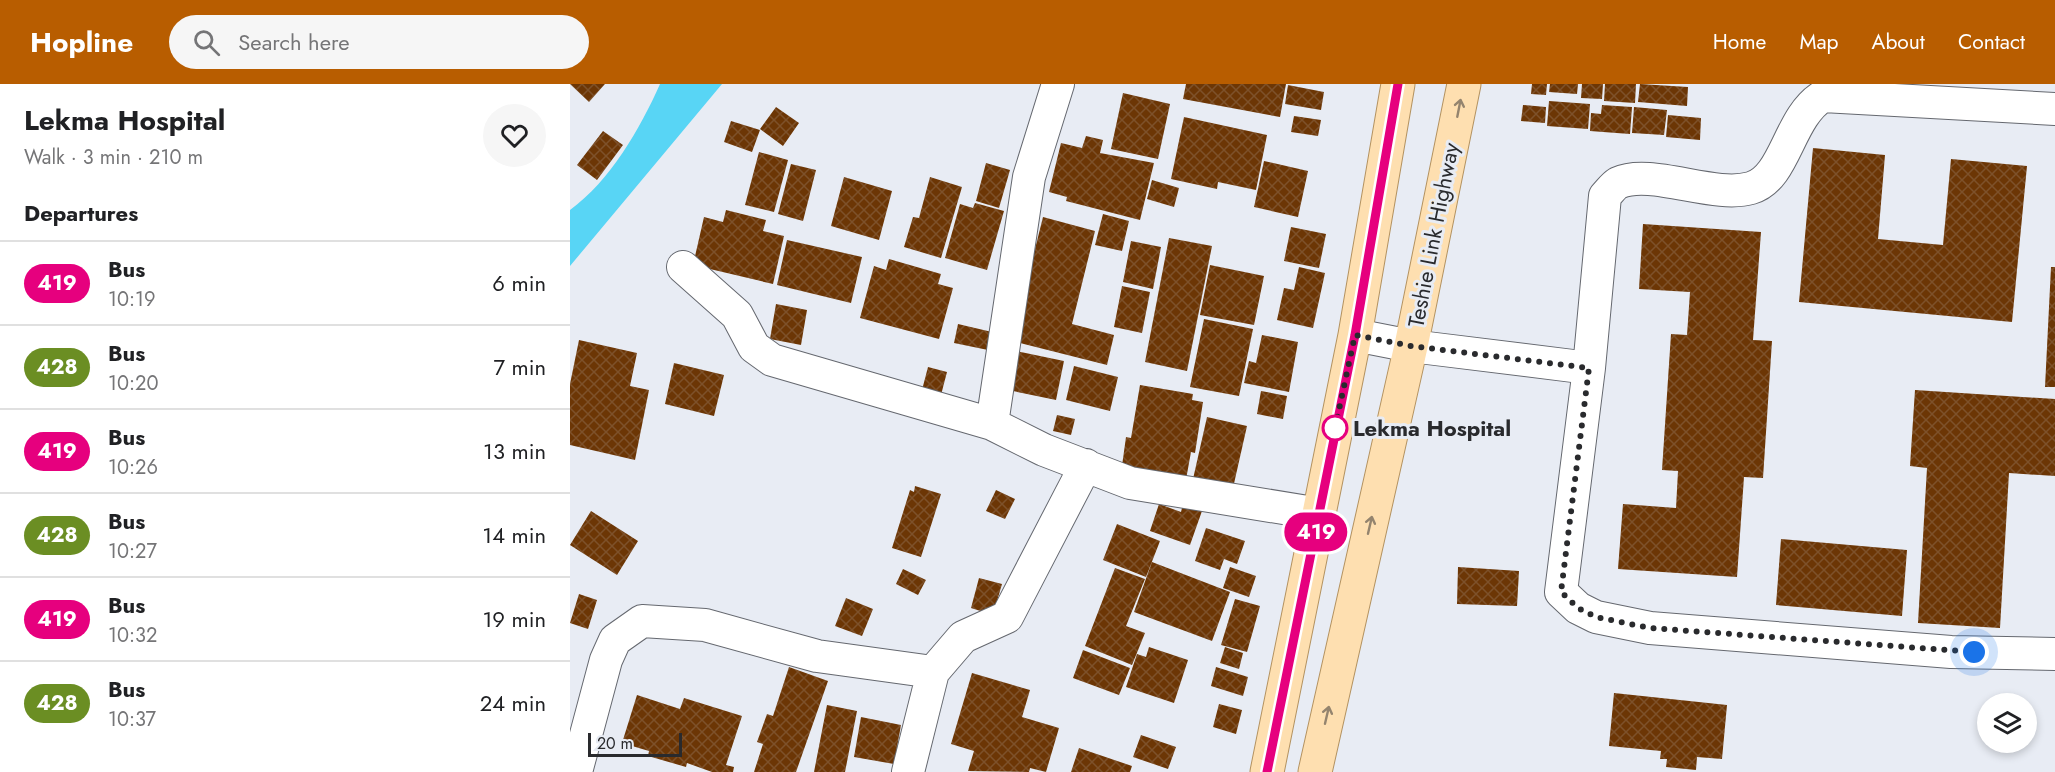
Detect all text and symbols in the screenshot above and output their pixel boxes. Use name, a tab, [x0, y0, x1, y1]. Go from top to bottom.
search box	[169, 15, 589, 69]
text: Hopline	[30, 22, 133, 63]
icon: search	[190, 26, 223, 59]
text: Search here	[238, 26, 350, 58]
text: Home	[1713, 27, 1766, 57]
text: Map	[1799, 27, 1839, 57]
text: About	[1872, 27, 1925, 57]
text: Contact	[1958, 27, 2025, 57]
one-way arrow	[1454, 99, 1465, 118]
text: Lekma Hospital	[24, 100, 225, 141]
button: heart	[483, 104, 546, 167]
street label: Teshie Link Highway	[1399, 140, 1467, 330]
text: Walk · 3 min · 210 m	[24, 143, 203, 172]
text: Departures	[24, 197, 138, 229]
text: Bus	[108, 253, 145, 285]
text: 6 min	[492, 267, 546, 299]
text: 419	[37, 268, 77, 298]
text: 10:19	[108, 285, 156, 314]
text: Bus	[108, 337, 145, 369]
text: 7 min	[493, 351, 546, 383]
text: 428	[36, 352, 78, 382]
text: 10:20	[108, 369, 158, 398]
place label: Lekma Hospital	[1353, 412, 1511, 444]
marker: Lekma Hospital	[1322, 415, 1348, 441]
text: Bus	[108, 421, 145, 453]
text: 13 min	[483, 435, 546, 467]
text: 419	[37, 436, 77, 466]
text: 10:26	[108, 453, 158, 482]
text: Bus	[108, 505, 145, 537]
line badge: 419	[1282, 512, 1350, 552]
one-way arrow	[1364, 515, 1376, 534]
text: 419	[1296, 517, 1336, 547]
text: 14 min	[482, 519, 546, 551]
text: 428	[36, 520, 78, 550]
text: 10:27	[108, 537, 157, 566]
text: Bus	[108, 589, 145, 621]
text: 19 min	[482, 603, 546, 635]
text: 419	[37, 604, 77, 634]
text: 10:32	[108, 621, 157, 650]
your location	[1959, 637, 1989, 667]
text: Bus	[108, 673, 145, 705]
text: 24 min	[480, 687, 546, 719]
text: 428	[36, 688, 78, 718]
map controls	[1977, 693, 2037, 753]
button: layers	[1977, 693, 2037, 753]
text: 10:37	[108, 705, 156, 734]
one-way arrow	[1322, 706, 1334, 725]
scale bar	[588, 730, 682, 758]
text: 20 m	[597, 732, 633, 755]

